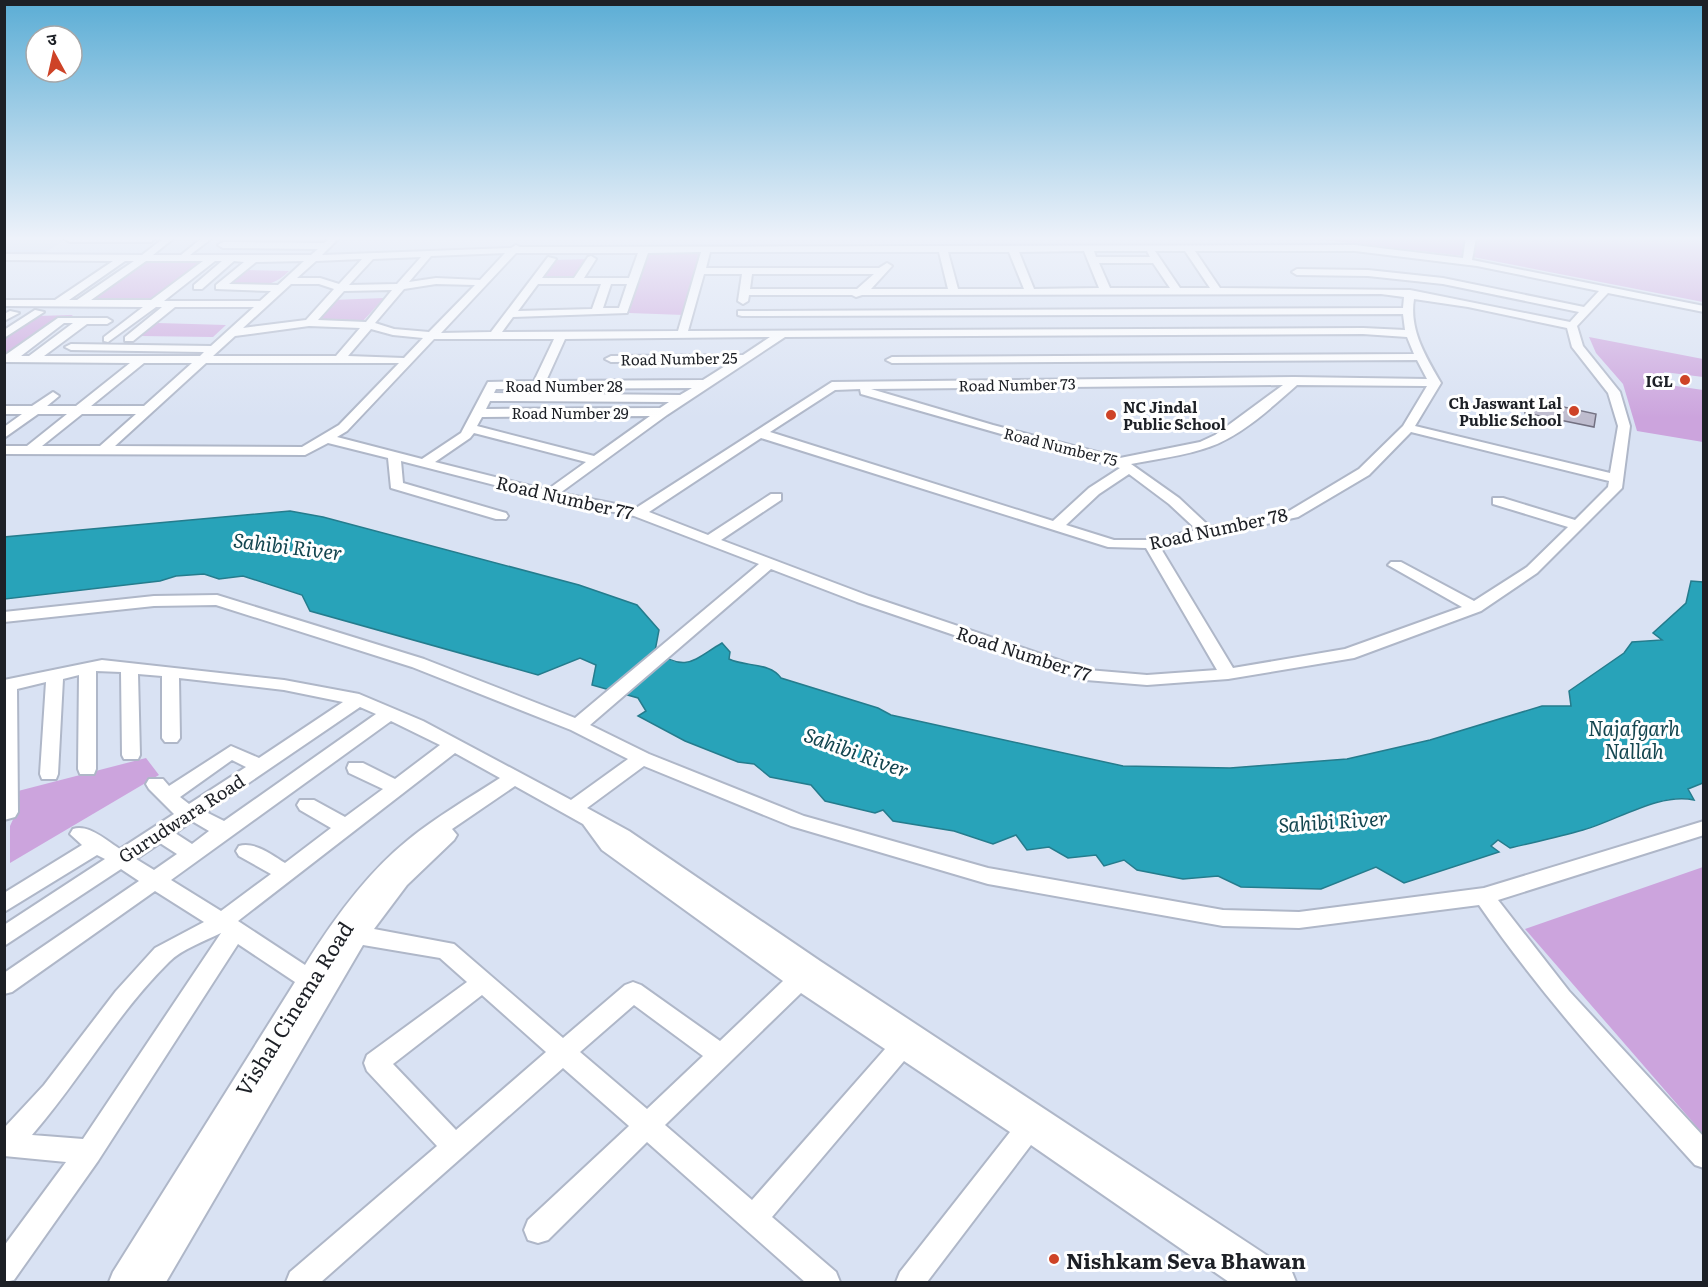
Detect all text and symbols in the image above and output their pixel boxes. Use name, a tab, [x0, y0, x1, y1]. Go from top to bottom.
north arrow	[24, 24, 84, 84]
text: उ	[45, 26, 59, 51]
street label: Road Number 25	[620, 345, 738, 371]
place label: IGL	[1645, 369, 1673, 392]
street label: Road Number 73	[958, 371, 1076, 397]
marker: IGL	[1678, 373, 1692, 387]
street label: Road Number 28	[505, 374, 623, 397]
place label: Ch Jaswant Lal Public School	[1449, 391, 1563, 431]
place label: NC Jindal Public School	[1123, 395, 1227, 435]
street label: Road Number 29	[511, 401, 629, 424]
marker: Ch Jaswant Lal Public School	[1567, 404, 1581, 418]
marker: NC Jindal Public School	[1104, 408, 1118, 422]
street label: Road Number 75	[1002, 421, 1121, 471]
street label: Road Number 77	[494, 468, 636, 526]
street label: Road Number 78	[1146, 500, 1290, 556]
water label: Sahibi River	[232, 523, 344, 567]
street label: Road Number 77	[953, 618, 1095, 688]
water label: Najafgarh Nallah	[1588, 712, 1680, 765]
water label: Sahibi River	[800, 718, 914, 784]
street label: Gurudwara Road	[112, 767, 250, 869]
water label: Sahibi River	[1277, 801, 1389, 839]
street label: Vishal Cinema Road	[227, 914, 360, 1101]
place label: Nishkam Seva Bhawan	[1066, 1244, 1306, 1275]
marker: Nishkam Seva Bhawan	[1047, 1252, 1061, 1266]

